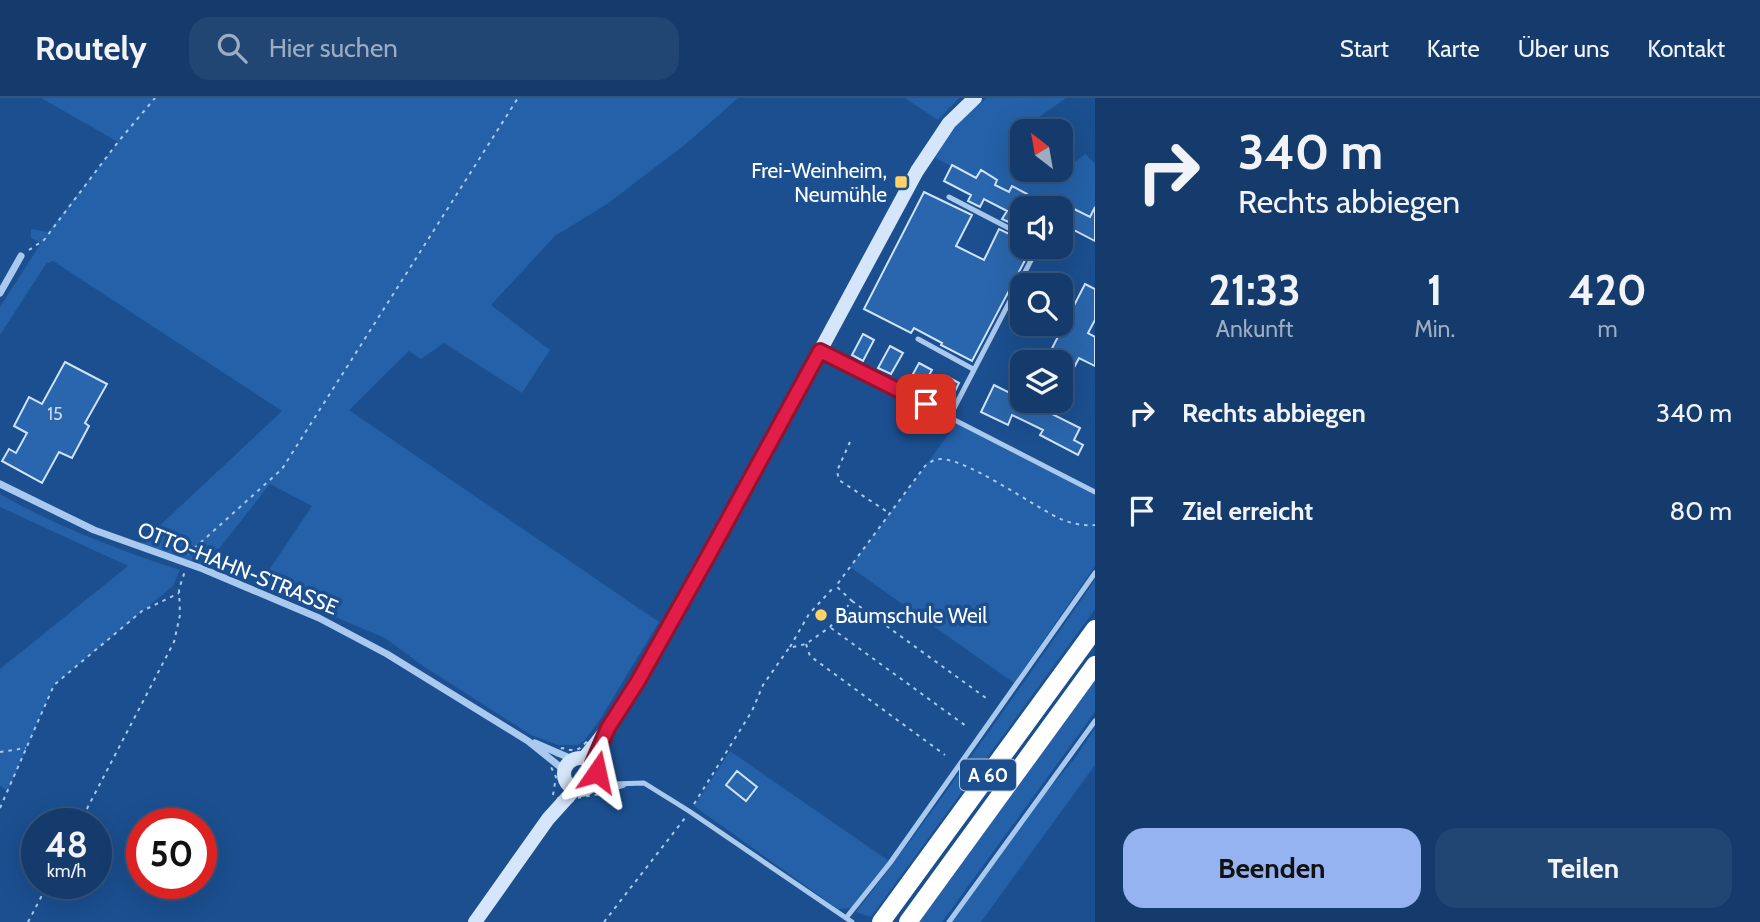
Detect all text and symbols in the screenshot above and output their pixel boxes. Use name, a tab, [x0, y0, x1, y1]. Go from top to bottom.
search box	[189, 17, 679, 80]
text: Routely	[35, 28, 147, 68]
icon: search	[213, 29, 251, 67]
text: Hier suchen	[269, 32, 398, 64]
text: Start	[1340, 34, 1389, 63]
text: Karte	[1427, 34, 1480, 63]
text: Über uns	[1518, 34, 1609, 63]
text: Kontakt	[1647, 34, 1725, 63]
north arrow	[1010, 119, 1073, 182]
map controls	[1010, 119, 1073, 413]
text: 340 m	[1238, 122, 1383, 181]
icon: right	[1123, 126, 1214, 217]
place label: Frei-Weinheim, Neumühle	[751, 158, 887, 207]
marker: Frei-Weinheim, Neumühle	[893, 174, 909, 190]
text: Rechts abbiegen	[1238, 182, 1460, 221]
button: sound	[1010, 196, 1073, 259]
text: 21:33	[1208, 264, 1301, 316]
text: 1	[1427, 264, 1442, 316]
text: 420	[1569, 264, 1647, 316]
button: search	[1010, 273, 1073, 336]
text: Ankunft	[1216, 315, 1293, 343]
text: Min.	[1414, 315, 1455, 343]
text: m	[1598, 315, 1618, 343]
button: layers	[1010, 350, 1073, 413]
pin	[896, 374, 956, 434]
icon: arrive	[907, 385, 945, 423]
icon: right	[1123, 394, 1161, 432]
text: Rechts abbiegen	[1182, 397, 1366, 429]
text: 340 m	[1656, 397, 1732, 429]
house number: 15	[47, 403, 63, 425]
icon: arrive	[1123, 492, 1161, 530]
text: Ziel erreicht	[1182, 495, 1313, 527]
text: 80 m	[1669, 495, 1732, 527]
street label: OTTO-HAHN-STRASSE	[134, 516, 342, 620]
place label: Baumschule Weil	[835, 603, 987, 628]
marker: Baumschule Weil	[813, 607, 829, 623]
position arrow	[560, 735, 634, 809]
road number: A 60	[960, 760, 1016, 790]
speed limit sign: 50	[126, 808, 217, 899]
text: 48	[45, 823, 88, 866]
button: Beenden	[1123, 828, 1421, 908]
button: Teilen	[1435, 828, 1732, 908]
text: km/h	[47, 860, 86, 882]

